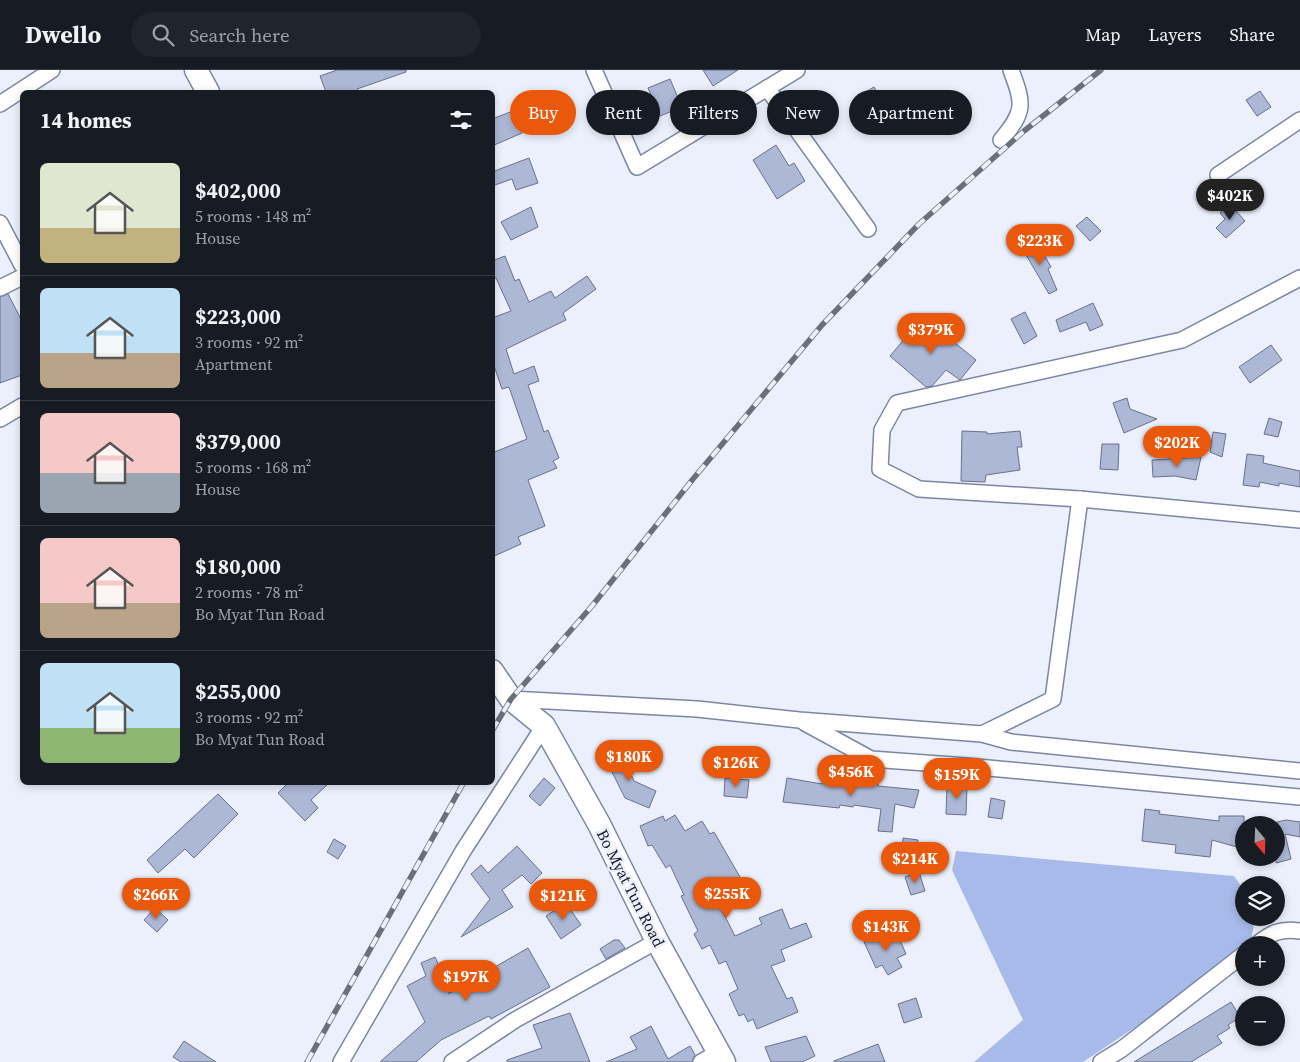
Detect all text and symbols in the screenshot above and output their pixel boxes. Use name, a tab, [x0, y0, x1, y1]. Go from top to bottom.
search box	[131, 12, 481, 57]
text: Dwello	[25, 18, 101, 51]
icon: search	[149, 21, 177, 49]
text: Search here	[189, 22, 290, 48]
text: Map	[1085, 22, 1120, 47]
text: Layers	[1148, 22, 1201, 47]
text: Share	[1229, 22, 1275, 47]
chip: Buy	[510, 90, 576, 135]
chip: Rent	[586, 90, 660, 135]
chip: Filters	[670, 90, 757, 135]
chip: New	[767, 90, 839, 135]
chip: Apartment	[849, 90, 972, 135]
text: 14 homes	[40, 106, 132, 135]
icon: filters	[447, 106, 475, 134]
text: $402,000	[195, 176, 281, 205]
pin: $402K	[1195, 178, 1265, 221]
icon: home	[80, 183, 140, 243]
text: $402K	[1207, 184, 1253, 206]
text: 5 rooms · 148 m²	[195, 205, 311, 227]
pin: $223K	[1005, 224, 1075, 266]
text: House	[195, 227, 240, 249]
text: $223K	[1017, 229, 1063, 251]
text: $223,000	[195, 302, 281, 331]
icon: home	[80, 308, 140, 368]
pin: $379K	[896, 312, 966, 355]
text: $379K	[908, 318, 954, 340]
text: 3 rooms · 92 m²	[195, 331, 303, 353]
text: Apartment	[195, 353, 272, 375]
pin: $202K	[1142, 426, 1212, 468]
text: $379,000	[195, 427, 281, 456]
text: $202K	[1154, 431, 1200, 453]
icon: home	[80, 433, 140, 493]
text: 5 rooms · 168 m²	[195, 456, 311, 478]
text: House	[195, 478, 240, 500]
text: $180,000	[195, 552, 281, 581]
icon: home	[80, 558, 140, 618]
text: 2 rooms · 78 m²	[195, 581, 303, 603]
text: Bo Myat Tun Road	[195, 603, 325, 625]
text: $255,000	[195, 677, 281, 706]
icon: home	[80, 683, 140, 743]
text: 3 rooms · 92 m²	[195, 706, 303, 728]
text: Bo Myat Tun Road	[195, 728, 325, 750]
pin: $180K	[594, 740, 664, 782]
text: $180K	[606, 745, 652, 767]
pin: $126K	[701, 746, 771, 788]
text: $126K	[713, 751, 759, 773]
pin: $456K	[816, 754, 886, 797]
pin: $159K	[922, 758, 992, 800]
text: $456K	[828, 760, 874, 782]
text: $159K	[934, 763, 980, 785]
north arrow	[1235, 816, 1285, 866]
map controls	[1235, 816, 1285, 1046]
street label: Bo Myat Tun Road	[592, 825, 670, 951]
pin: $214K	[880, 842, 950, 884]
text: $214K	[892, 847, 938, 869]
pin: $255K	[692, 876, 762, 919]
button: layers	[1235, 876, 1285, 926]
pin: $266K	[121, 878, 191, 920]
pin: $121K	[528, 878, 598, 921]
text: $255K	[704, 882, 750, 904]
text: $266K	[133, 883, 179, 905]
text: $121K	[540, 884, 586, 906]
pin: $143K	[851, 910, 921, 952]
text: $143K	[863, 915, 909, 937]
button: +	[1235, 936, 1285, 986]
pin: $197K	[431, 960, 501, 1002]
text: $197K	[443, 965, 489, 987]
button: −	[1235, 996, 1285, 1046]

